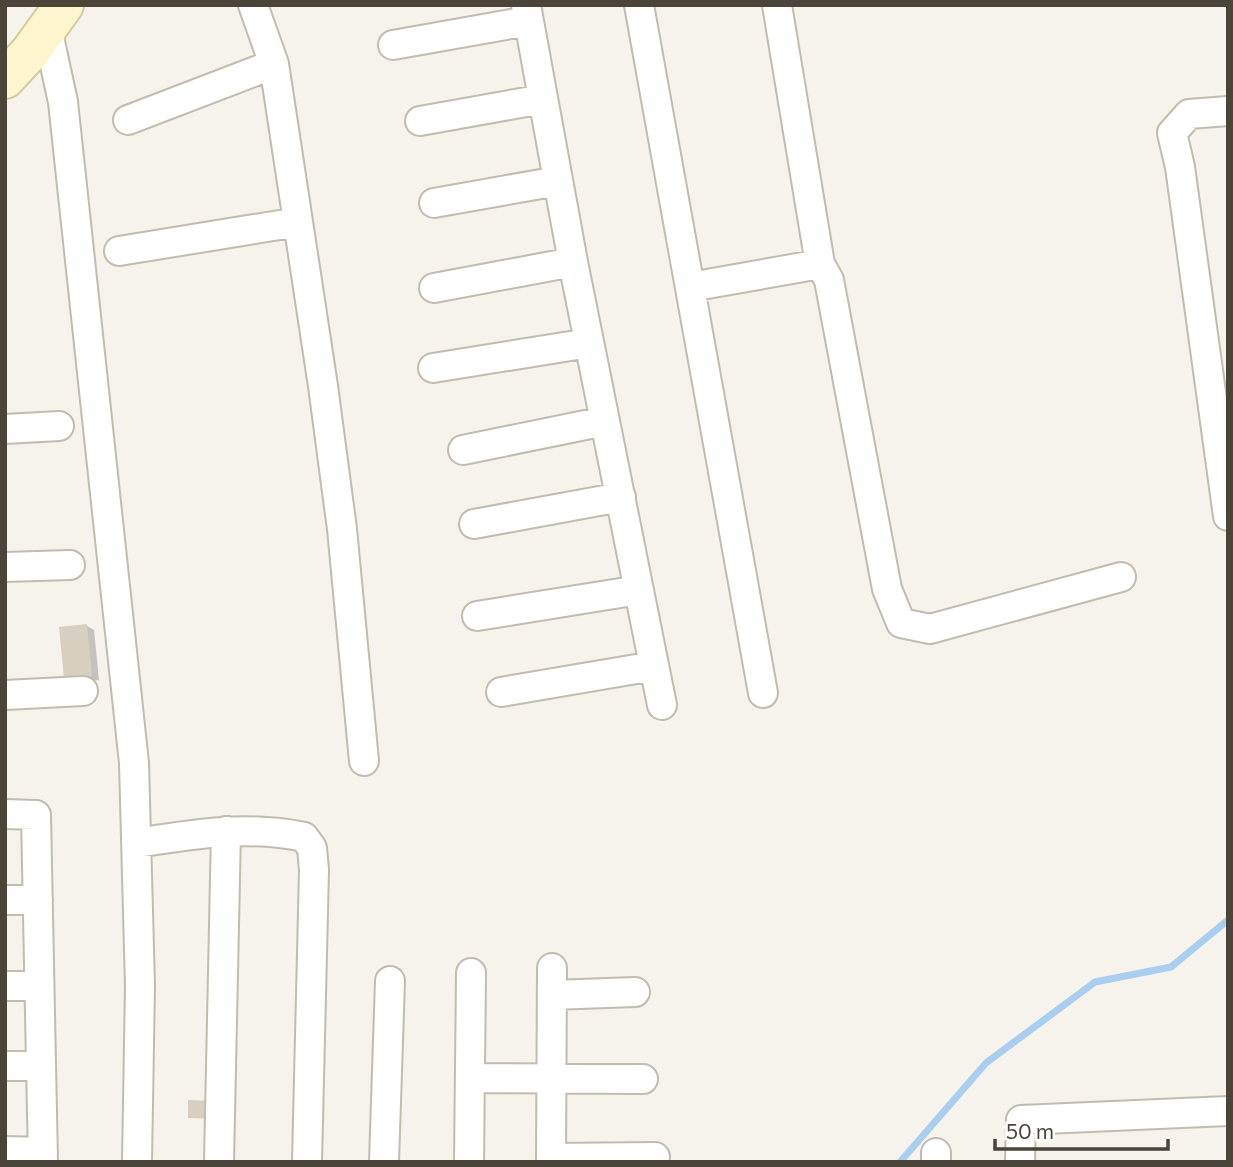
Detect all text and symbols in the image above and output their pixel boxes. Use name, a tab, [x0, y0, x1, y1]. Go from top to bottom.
scale bar	[995, 1108, 1168, 1152]
text: 50 m	[1006, 1118, 1054, 1143]

